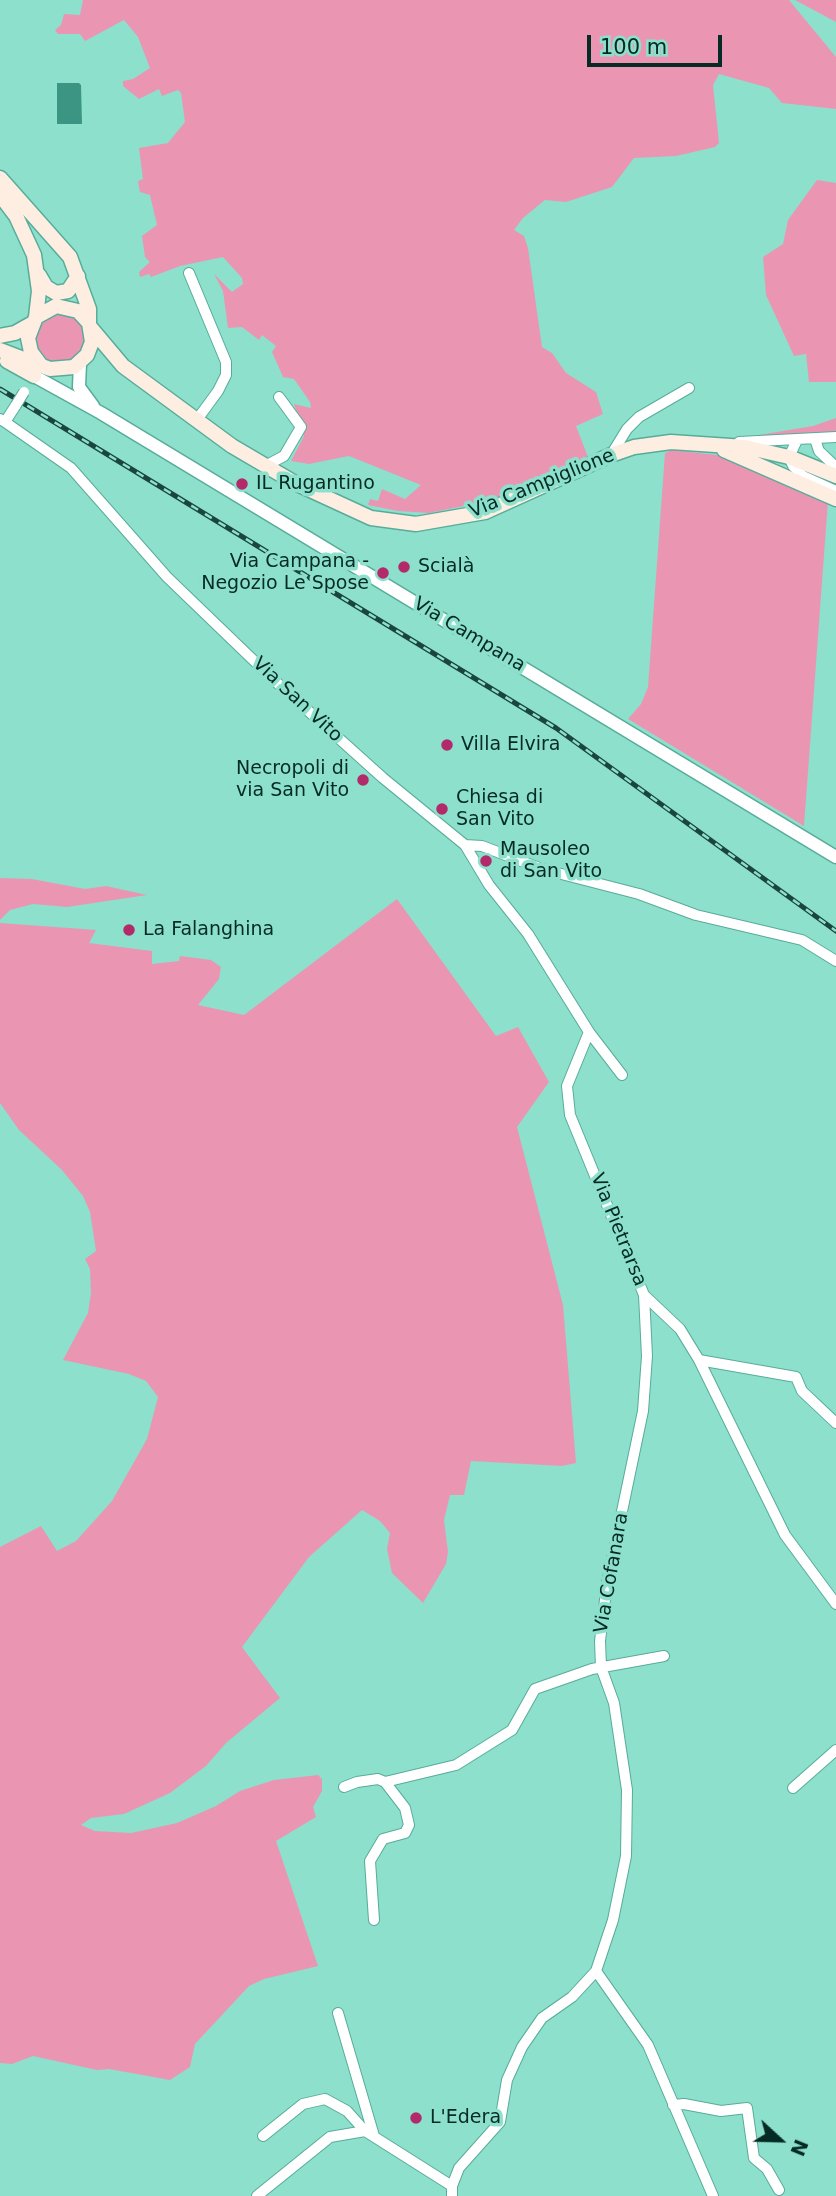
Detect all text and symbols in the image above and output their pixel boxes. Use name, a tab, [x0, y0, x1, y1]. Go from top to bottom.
scale bar	[591, 21, 726, 65]
text: 100 m	[600, 35, 667, 59]
street label: Via Campiglione	[466, 445, 618, 523]
place label: IL Rugantino	[256, 473, 375, 495]
marker: IL Rugantino	[234, 476, 250, 492]
place label: Via Campana - Negozio Le Spose	[201, 551, 369, 595]
place label: Scialà	[418, 556, 474, 578]
marker: Scialà	[396, 559, 412, 575]
marker: Via Campana - Negozio Le Spose	[375, 565, 391, 581]
street label: Via Campana	[409, 593, 529, 677]
street label: Via San Vito	[247, 653, 347, 747]
place label: Villa Elvira	[461, 734, 560, 756]
marker: Villa Elvira	[439, 737, 455, 753]
place label: Necropoli di via San Vito	[236, 758, 349, 802]
marker: Necropoli di via San Vito	[355, 772, 371, 788]
place label: Chiesa di San Vito	[456, 787, 543, 831]
marker: Chiesa di San Vito	[434, 801, 450, 817]
place label: Mausoleo di San Vito	[500, 839, 602, 883]
marker: Mausoleo di San Vito	[478, 853, 494, 869]
place label: La Falanghina	[143, 919, 274, 941]
marker: La Falanghina	[121, 922, 137, 938]
street label: Via Pietrarsa	[585, 1170, 651, 1290]
street label: Via Cofanara	[590, 1511, 634, 1635]
north arrow	[745, 2105, 815, 2175]
place label: L'Edera	[430, 2107, 501, 2129]
marker: L'Edera	[408, 2110, 424, 2126]
text: N	[786, 2136, 813, 2159]

